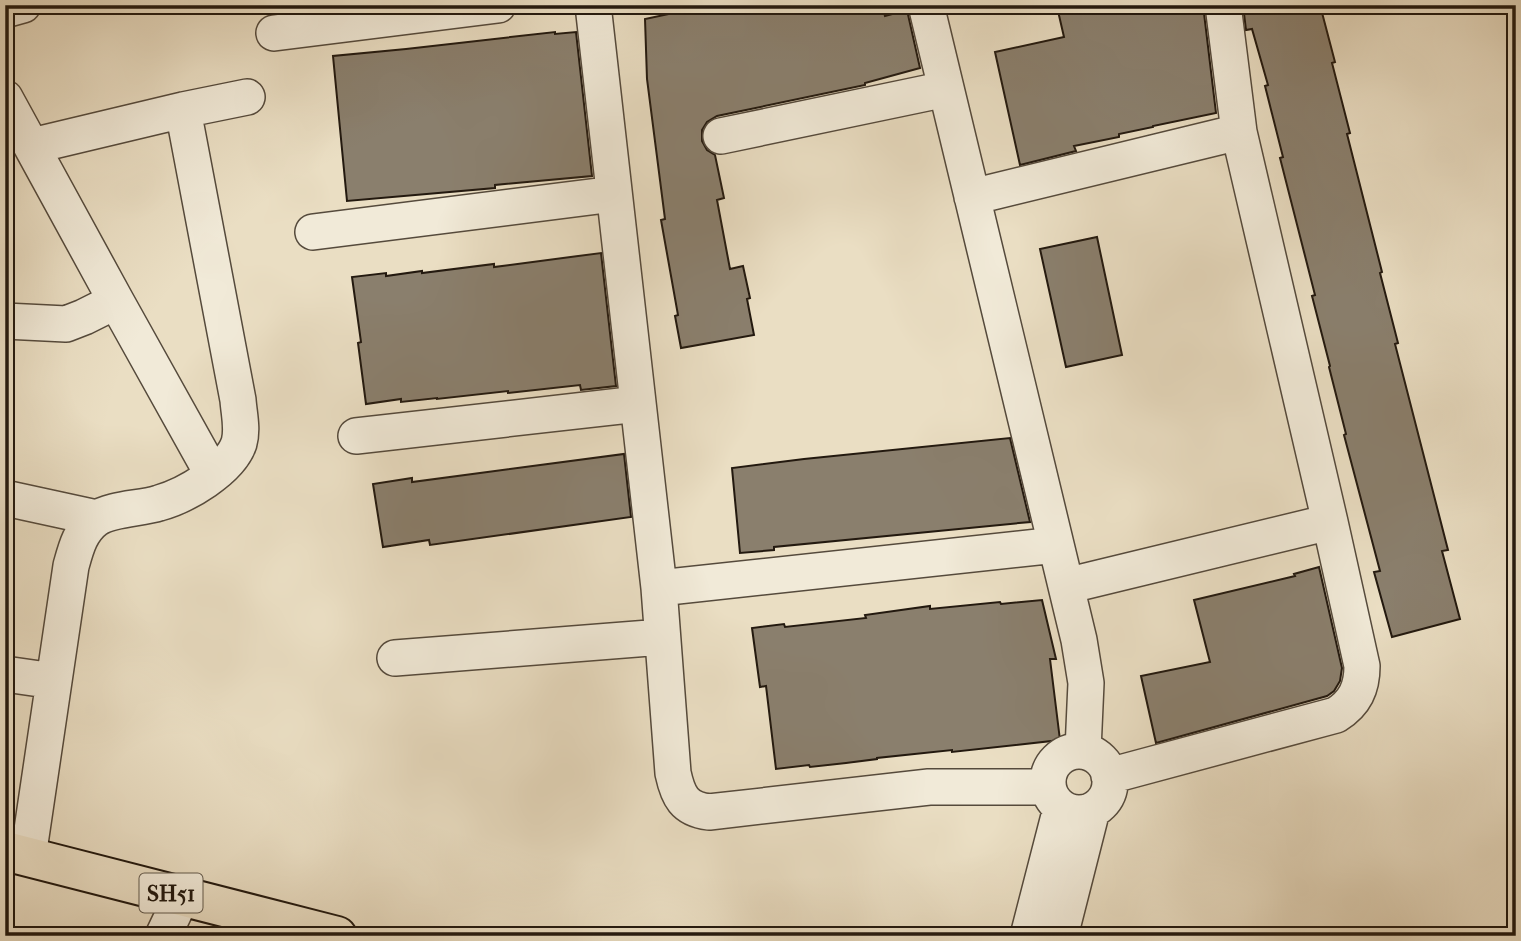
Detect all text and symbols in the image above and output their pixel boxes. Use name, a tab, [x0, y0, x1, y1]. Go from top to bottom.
road number: SH51	[140, 874, 202, 912]

